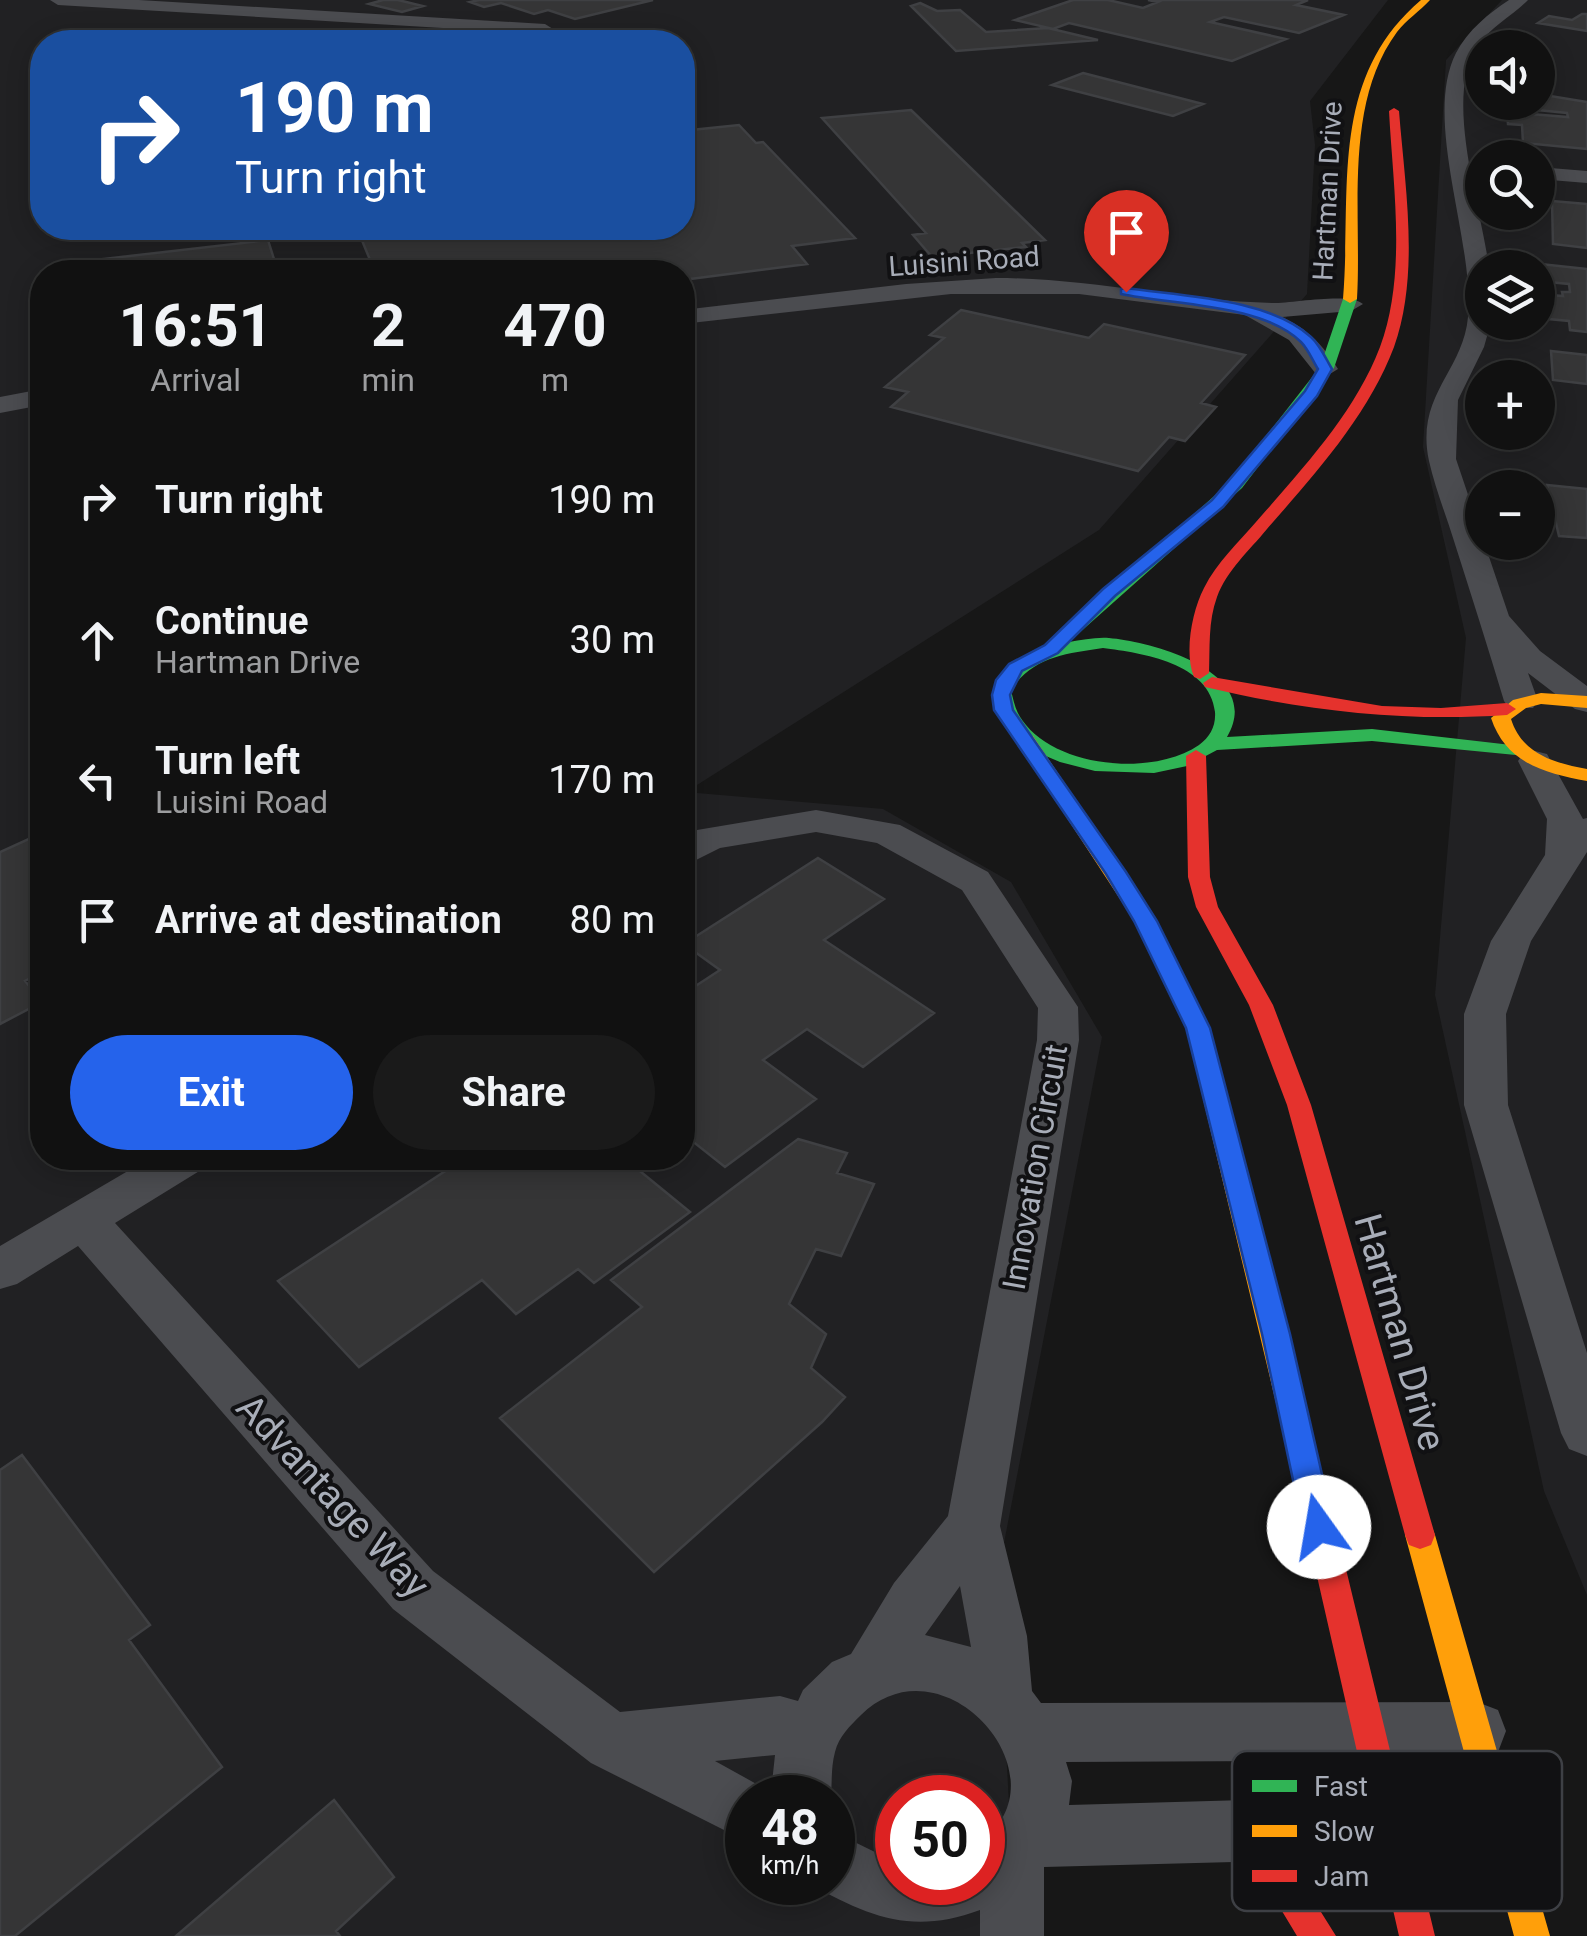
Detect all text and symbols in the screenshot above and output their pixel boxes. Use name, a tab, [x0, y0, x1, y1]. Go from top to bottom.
map controls	[1465, 30, 1555, 560]
button: sound	[1465, 30, 1555, 120]
text: 190 m	[235, 67, 434, 149]
icon: right	[70, 70, 200, 200]
street label: Hartman Drive	[1306, 100, 1349, 282]
button: search	[1465, 140, 1555, 230]
text: Turn right	[235, 151, 427, 204]
pin	[1084, 190, 1169, 293]
icon: arrive	[1099, 205, 1154, 260]
street label: Luisini Road	[887, 240, 1041, 283]
button: layers	[1465, 250, 1555, 340]
text: 16:51	[118, 290, 273, 361]
text: 2	[371, 290, 405, 361]
text: 470	[503, 290, 607, 361]
button: +	[1465, 360, 1555, 450]
text: Arrival	[150, 361, 241, 399]
text: min	[361, 361, 415, 399]
text: m	[541, 361, 569, 399]
button: −	[1465, 470, 1555, 560]
icon: right	[70, 473, 125, 528]
text: Turn right	[155, 478, 323, 522]
text: 190 m	[548, 478, 655, 522]
text: Continue	[155, 599, 309, 643]
icon: ahead	[70, 613, 125, 668]
text: 30 m	[570, 618, 655, 662]
text: Hartman Drive	[155, 643, 360, 681]
text: Turn left	[155, 739, 300, 783]
icon: left	[70, 753, 125, 808]
text: 170 m	[548, 758, 655, 802]
text: Luisini Road	[155, 783, 328, 821]
icon: arrive	[70, 893, 125, 948]
text: Arrive at destination	[155, 898, 502, 942]
text: 80 m	[570, 898, 655, 942]
button: Exit	[70, 1035, 353, 1150]
button: Share	[373, 1035, 655, 1150]
street label: Innovation Circuit	[995, 1041, 1075, 1293]
street label: Hartman Drive	[1345, 1209, 1455, 1455]
street label: Advantage Way	[228, 1385, 438, 1607]
position arrow	[1267, 1475, 1371, 1579]
legend	[1232, 1751, 1562, 1911]
text: Fast	[1314, 1770, 1368, 1803]
speed limit sign: 50	[875, 1775, 1005, 1905]
text: 48	[761, 1799, 819, 1857]
text: Slow	[1314, 1815, 1374, 1848]
text: km/h	[761, 1851, 819, 1880]
text: Jam	[1314, 1860, 1369, 1893]

